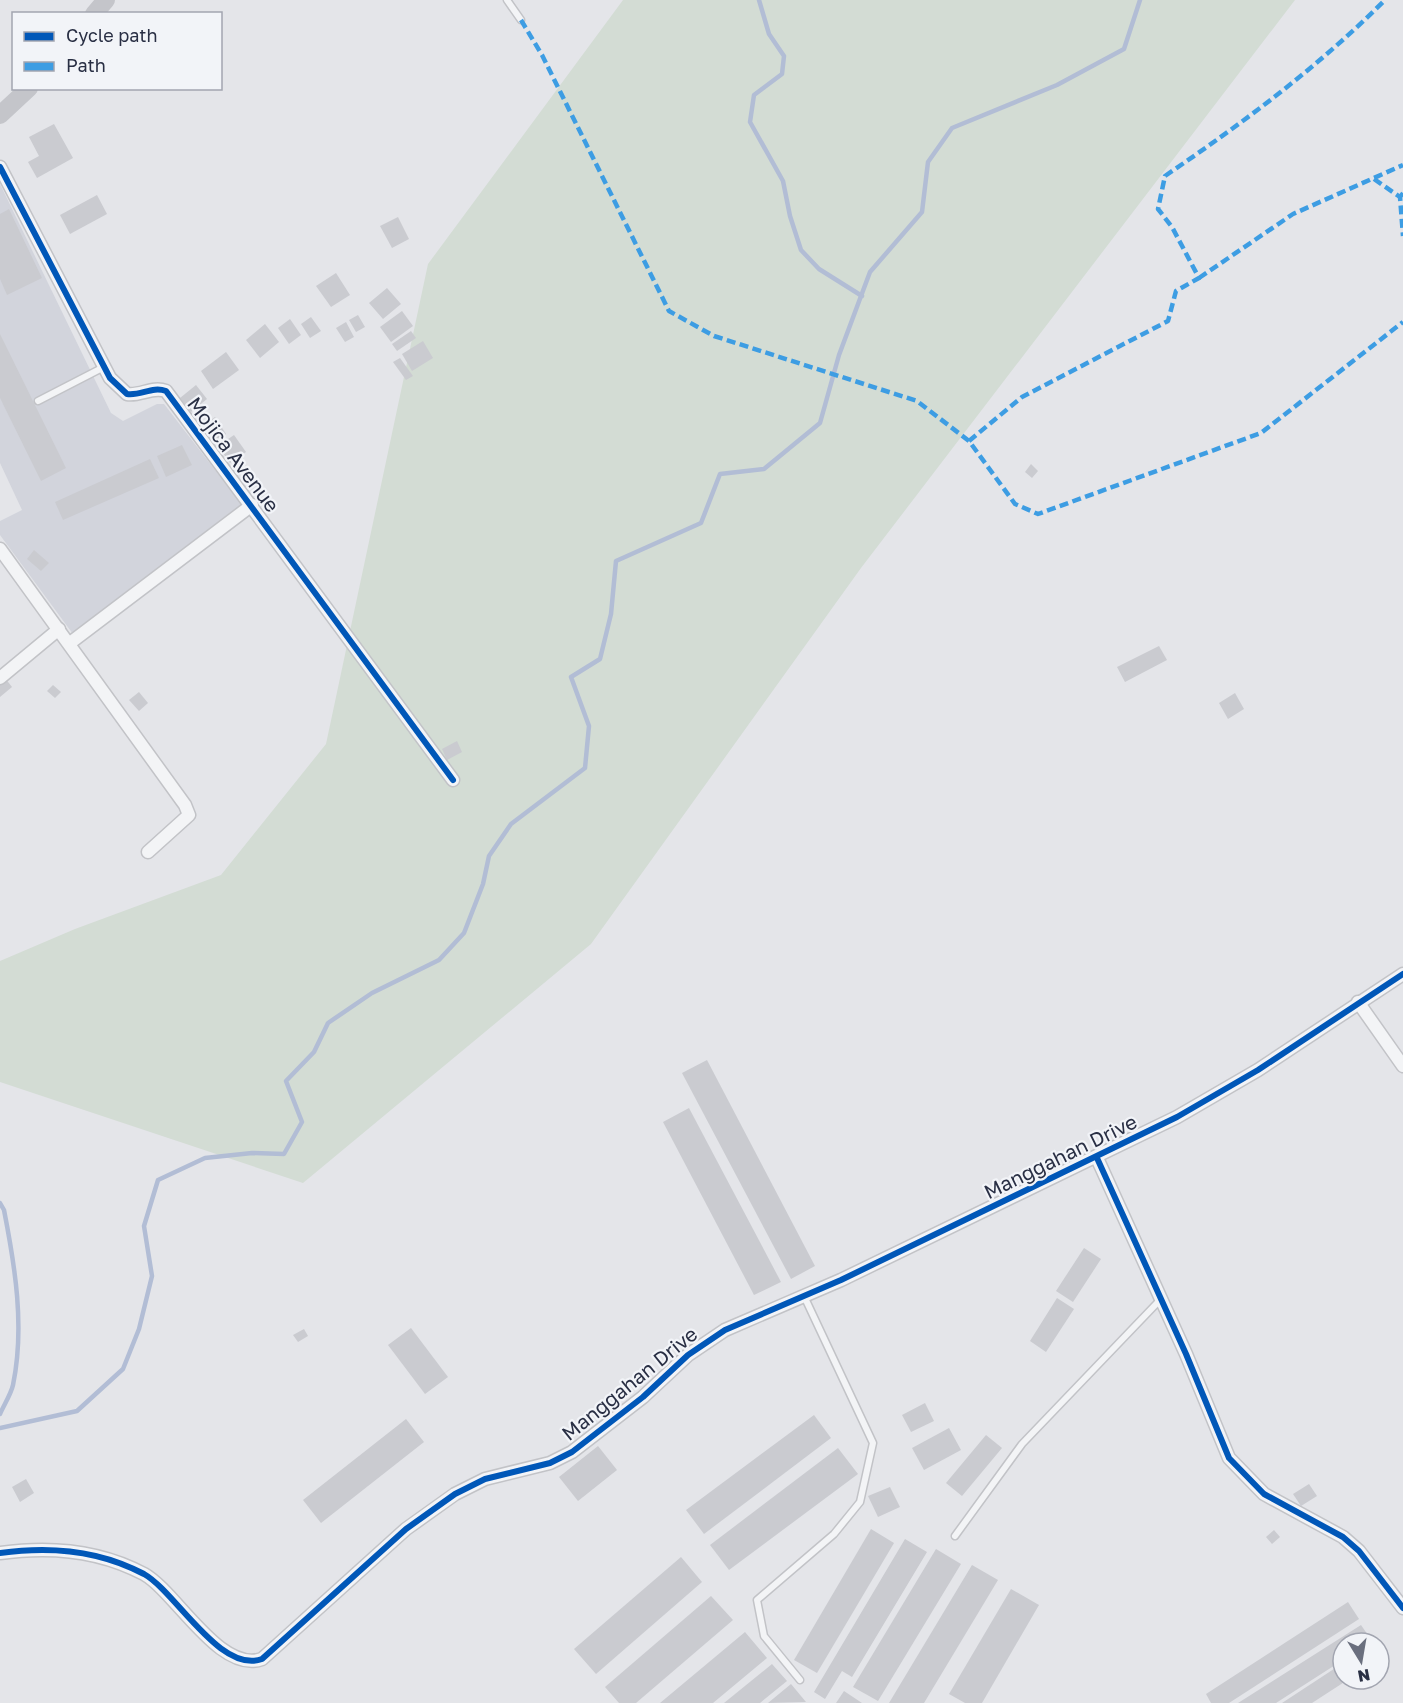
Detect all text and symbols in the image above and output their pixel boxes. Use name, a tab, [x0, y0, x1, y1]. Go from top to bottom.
legend	[12, 12, 222, 90]
text: Cycle path	[66, 24, 158, 46]
text: Path	[66, 54, 106, 76]
street label: Mojica Avenue	[183, 392, 285, 516]
street label: Manggahan Drive	[980, 1109, 1140, 1203]
street label: Manggahan Drive	[556, 1321, 702, 1445]
north arrow	[1331, 1631, 1391, 1691]
text: N	[1356, 1665, 1372, 1687]

